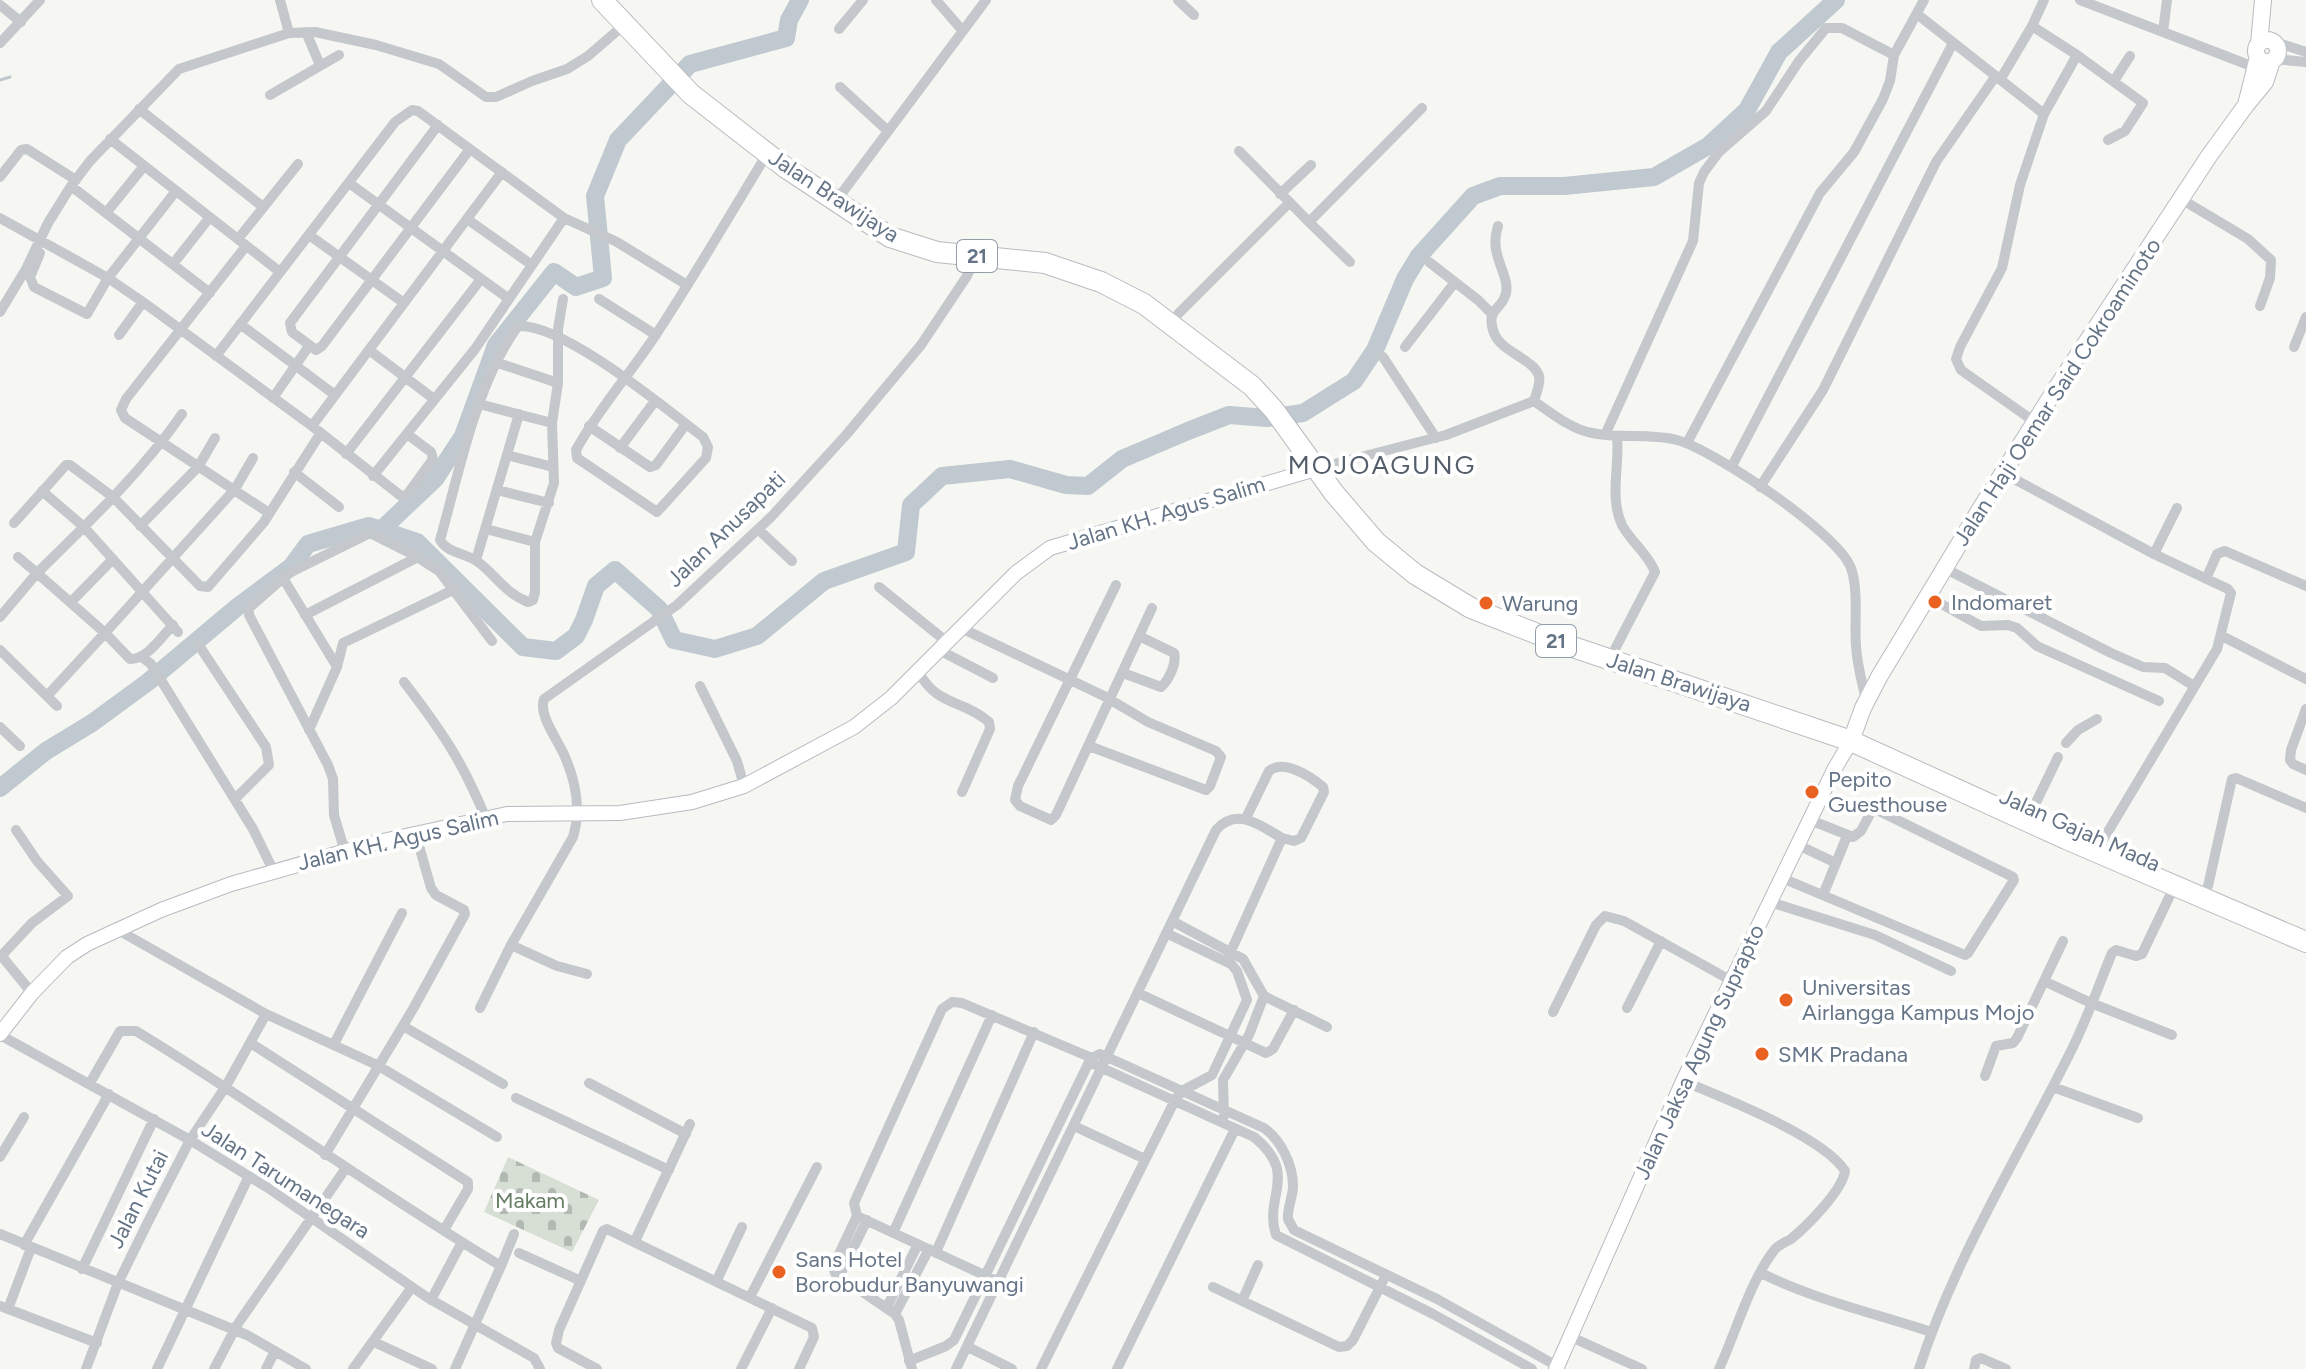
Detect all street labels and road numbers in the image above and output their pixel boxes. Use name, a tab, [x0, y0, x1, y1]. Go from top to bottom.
street label: Jalan Brawijaya	[764, 144, 904, 248]
street label: Jalan Haji Oemar Said Cokroaminoto	[1947, 233, 2167, 551]
road number: 21	[957, 240, 997, 272]
street label: Jalan Anusapati	[661, 465, 791, 593]
street label: Jalan KH. Agus Salim	[1064, 470, 1268, 556]
road number: 21	[1536, 625, 1576, 657]
street label: Jalan Brawijaya	[1603, 646, 1755, 718]
street label: Jalan Gajah Mada	[1995, 782, 2165, 878]
street label: Jalan KH. Agus Salim	[295, 804, 501, 876]
street label: Jalan Jaksa Agung Suprapto	[1628, 920, 1770, 1184]
street label: Jalan Tarumanegara	[197, 1116, 375, 1244]
street label: Jalan Kutai	[102, 1145, 174, 1253]

